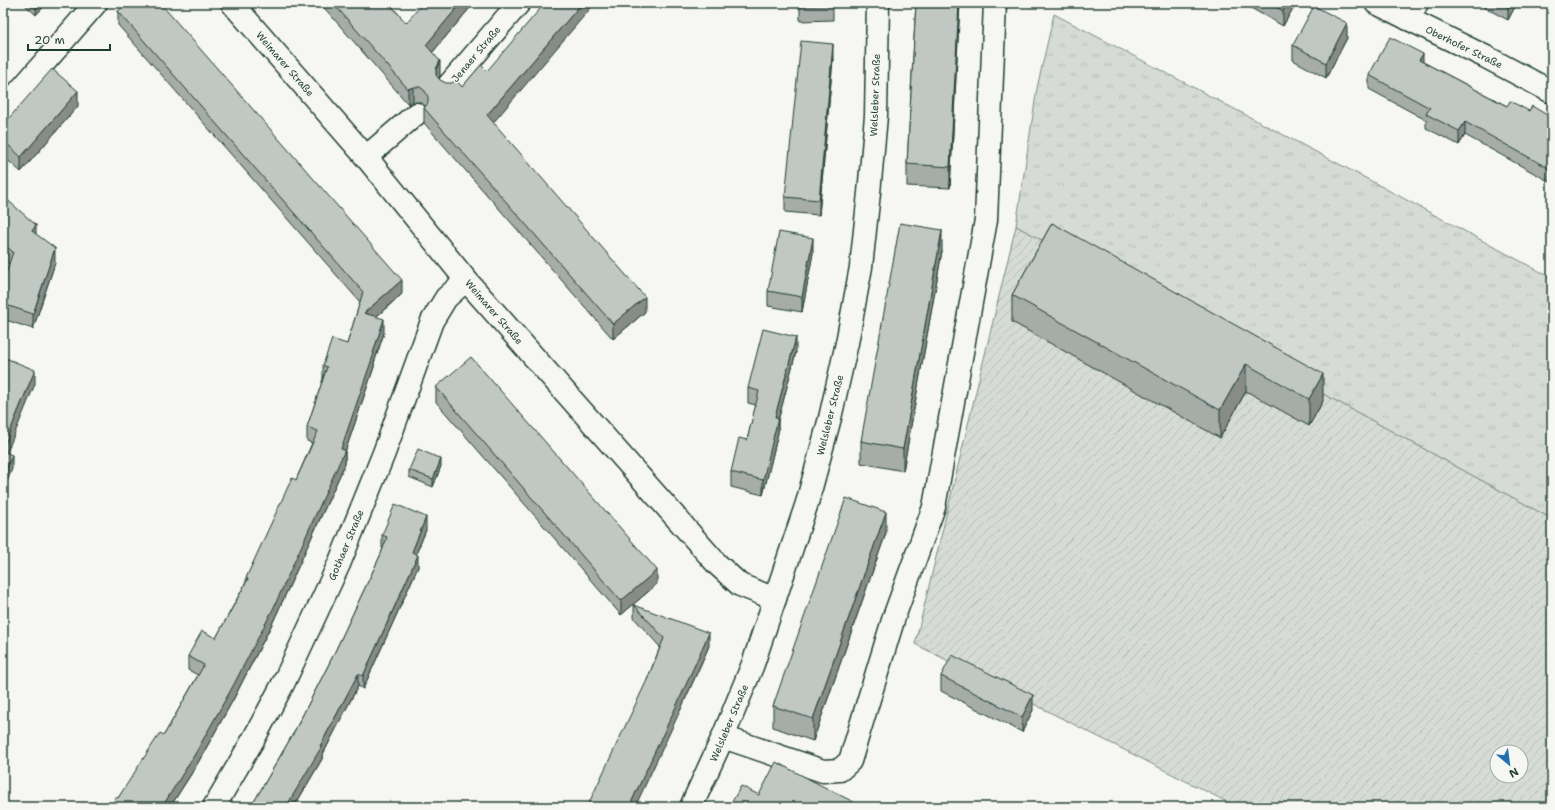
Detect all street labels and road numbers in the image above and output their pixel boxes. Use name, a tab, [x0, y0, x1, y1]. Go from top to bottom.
street label: Jenaer Straße	[449, 23, 504, 85]
street label: Oberhofer Straße	[1423, 23, 1505, 71]
street label: Weimarer Straße	[253, 29, 317, 99]
street label: Welsleber Straße	[867, 53, 883, 137]
street label: Weimarer Straße	[462, 277, 526, 347]
street label: Welsleber Straße	[814, 373, 846, 457]
street label: Gothaer Straße	[325, 507, 367, 582]
street label: Welsleber Straße	[707, 682, 751, 764]

